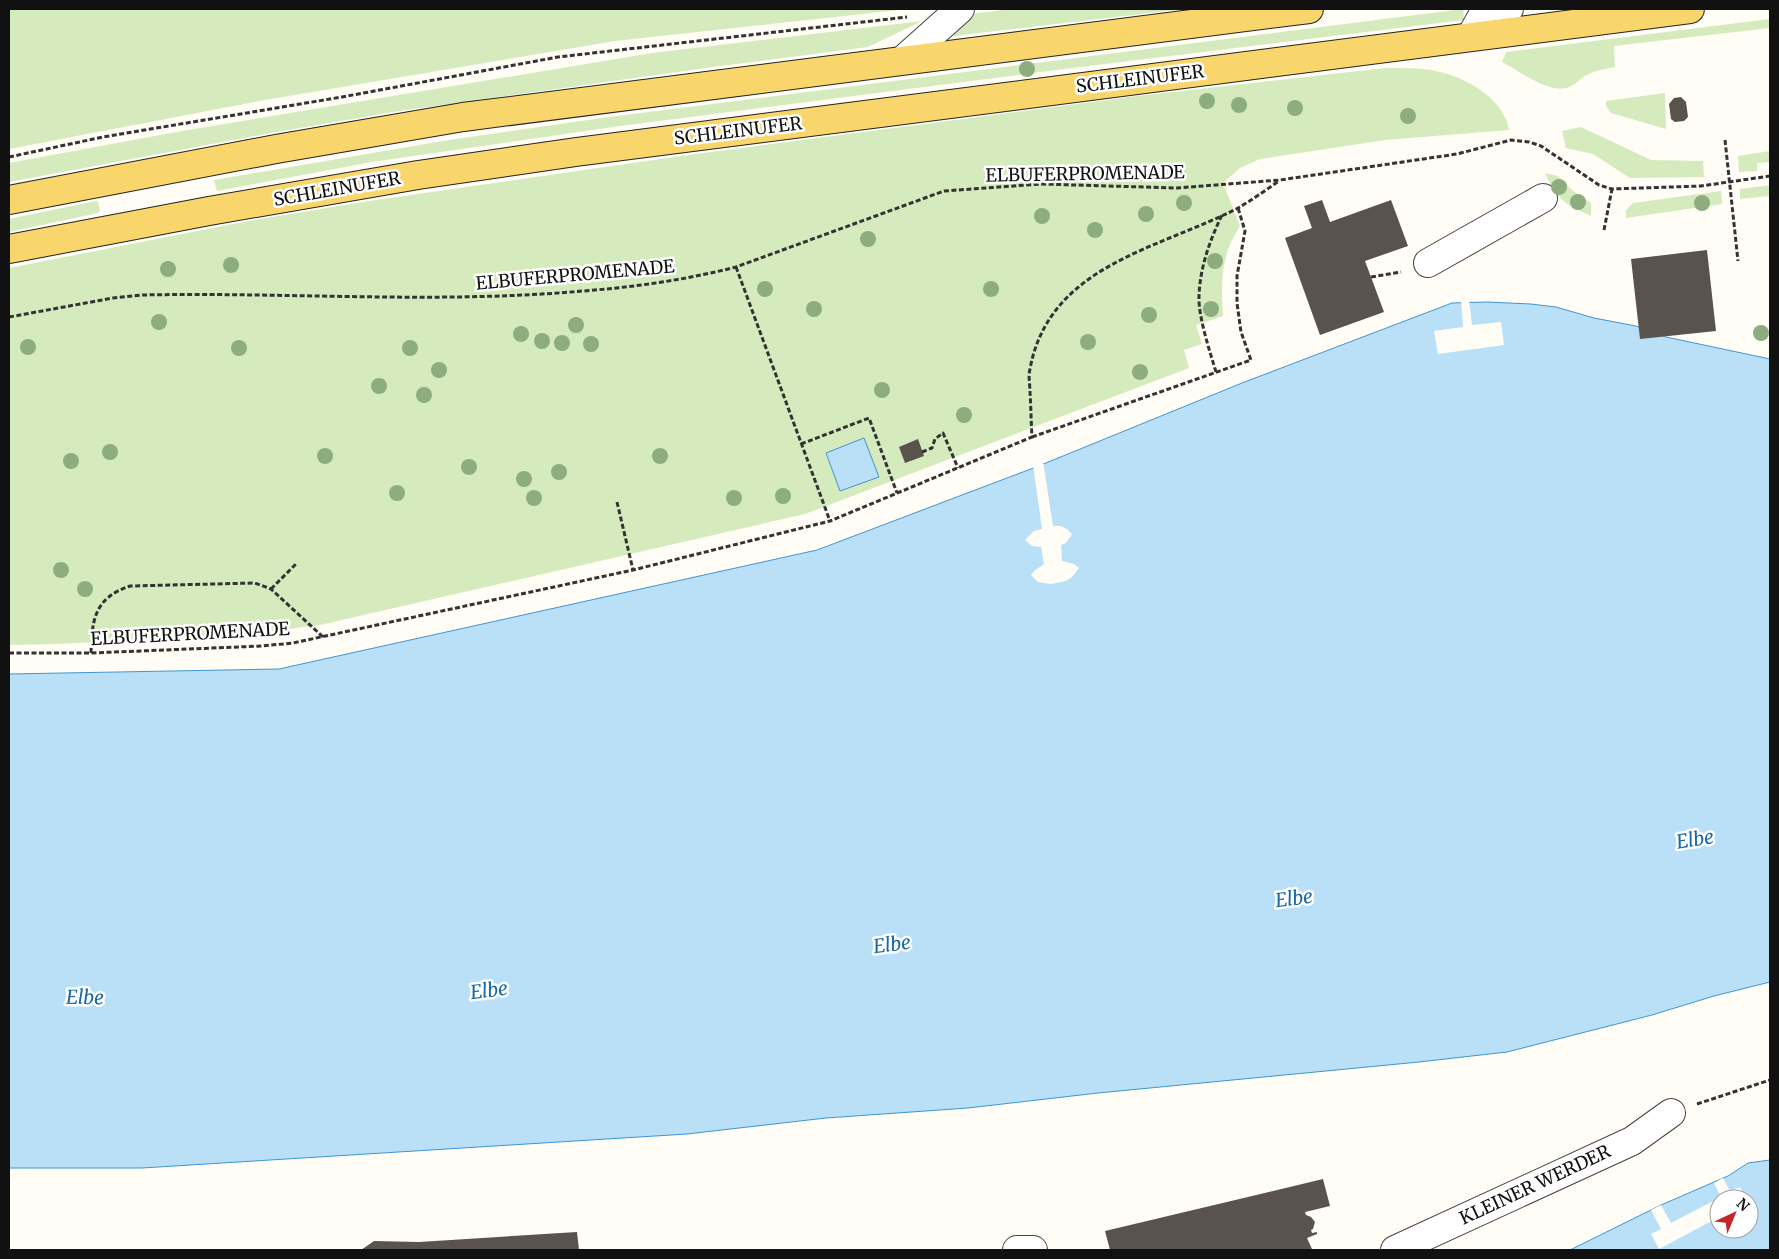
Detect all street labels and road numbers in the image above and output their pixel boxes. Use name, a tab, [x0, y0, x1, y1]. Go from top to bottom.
street label: SCHLEINUFER	[1075, 59, 1206, 98]
street label: SCHLEINUFER	[673, 111, 804, 150]
street label: ELBUFERPROMENADE	[985, 160, 1185, 187]
street label: SCHLEINUFER	[272, 166, 403, 211]
street label: ELBUFERPROMENADE	[475, 254, 676, 295]
street label: ELBUFERPROMENADE	[90, 617, 291, 650]
street label: KLEINER WERDER	[1456, 1139, 1614, 1230]

